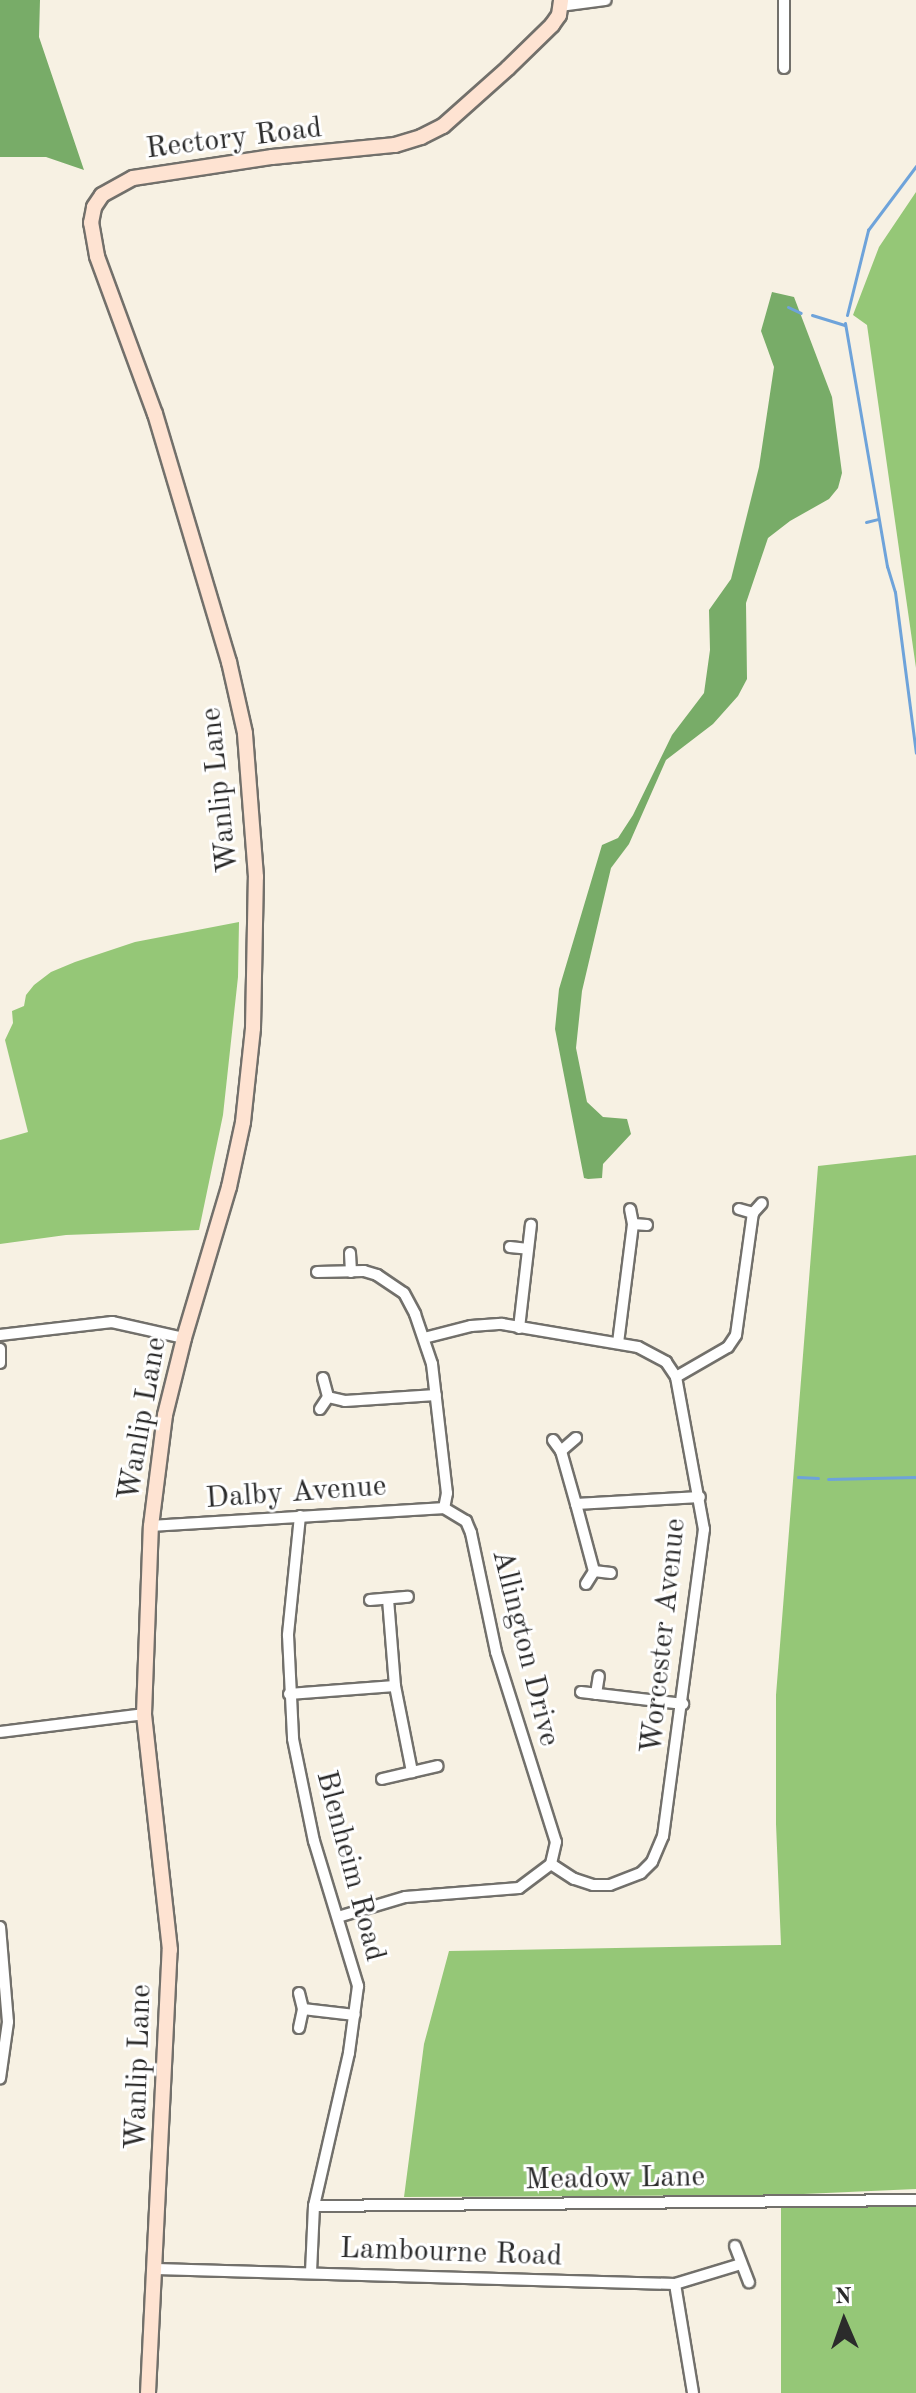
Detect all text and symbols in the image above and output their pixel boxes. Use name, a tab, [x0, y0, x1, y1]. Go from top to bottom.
street label: Rectory Road	[144, 110, 324, 168]
street label: Wanlip Lane	[193, 706, 247, 874]
street label: Wanlip Lane	[111, 1334, 175, 1504]
street label: Dalby Avenue	[204, 1469, 388, 1517]
street label: Worcester Avenue	[634, 1517, 694, 1755]
street label: Allington Drive	[483, 1546, 567, 1750]
street label: Blenheim Road	[307, 1767, 393, 1965]
street label: Wanlip Lane	[118, 1984, 160, 2150]
street label: Meadow Lane	[524, 2159, 706, 2199]
street label: Lambourne Road	[339, 2231, 563, 2275]
north arrow	[804, 2281, 884, 2361]
text: N	[834, 2286, 852, 2308]

